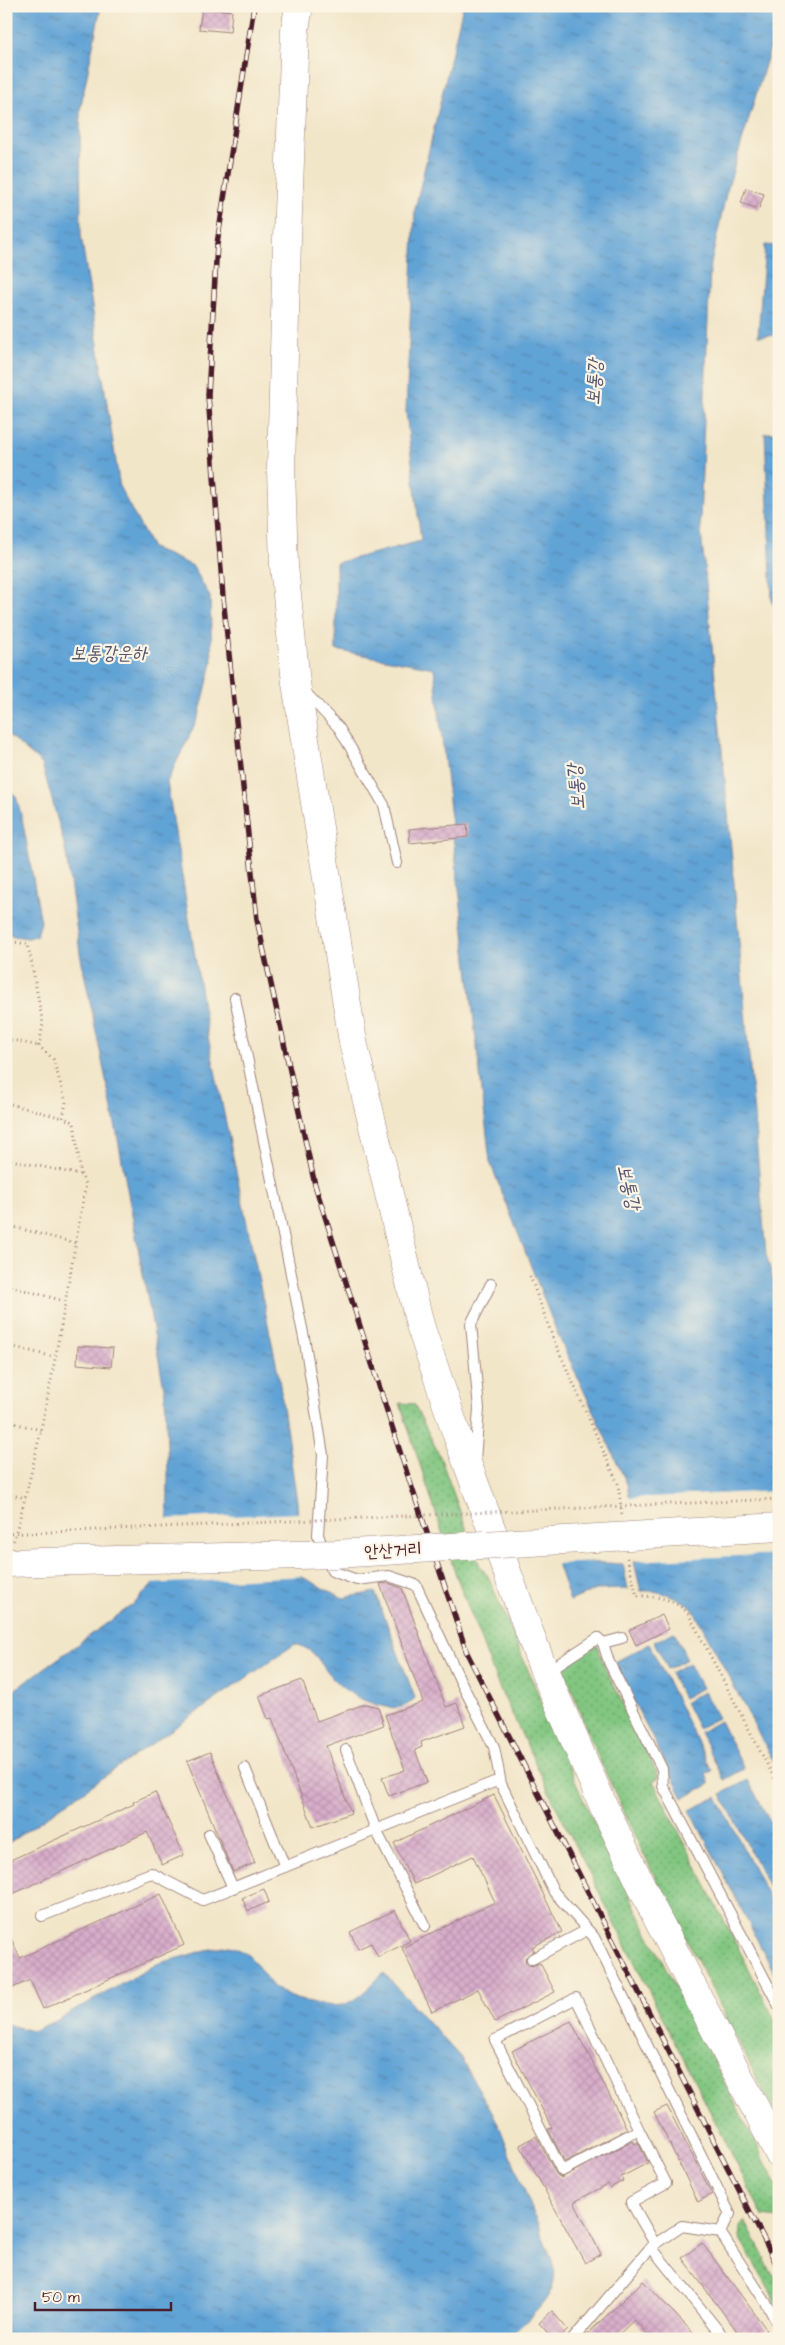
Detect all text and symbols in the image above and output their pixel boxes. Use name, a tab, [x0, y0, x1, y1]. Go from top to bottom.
water label: 보통강	[579, 356, 610, 406]
water label: 보통강운하	[71, 640, 149, 667]
water label: 보통강	[561, 760, 592, 811]
water label: 보통강	[610, 1162, 647, 1215]
street label: 안산거리	[363, 1537, 423, 1564]
scale bar	[35, 2280, 171, 2312]
text: 50 m	[42, 2287, 80, 2308]

